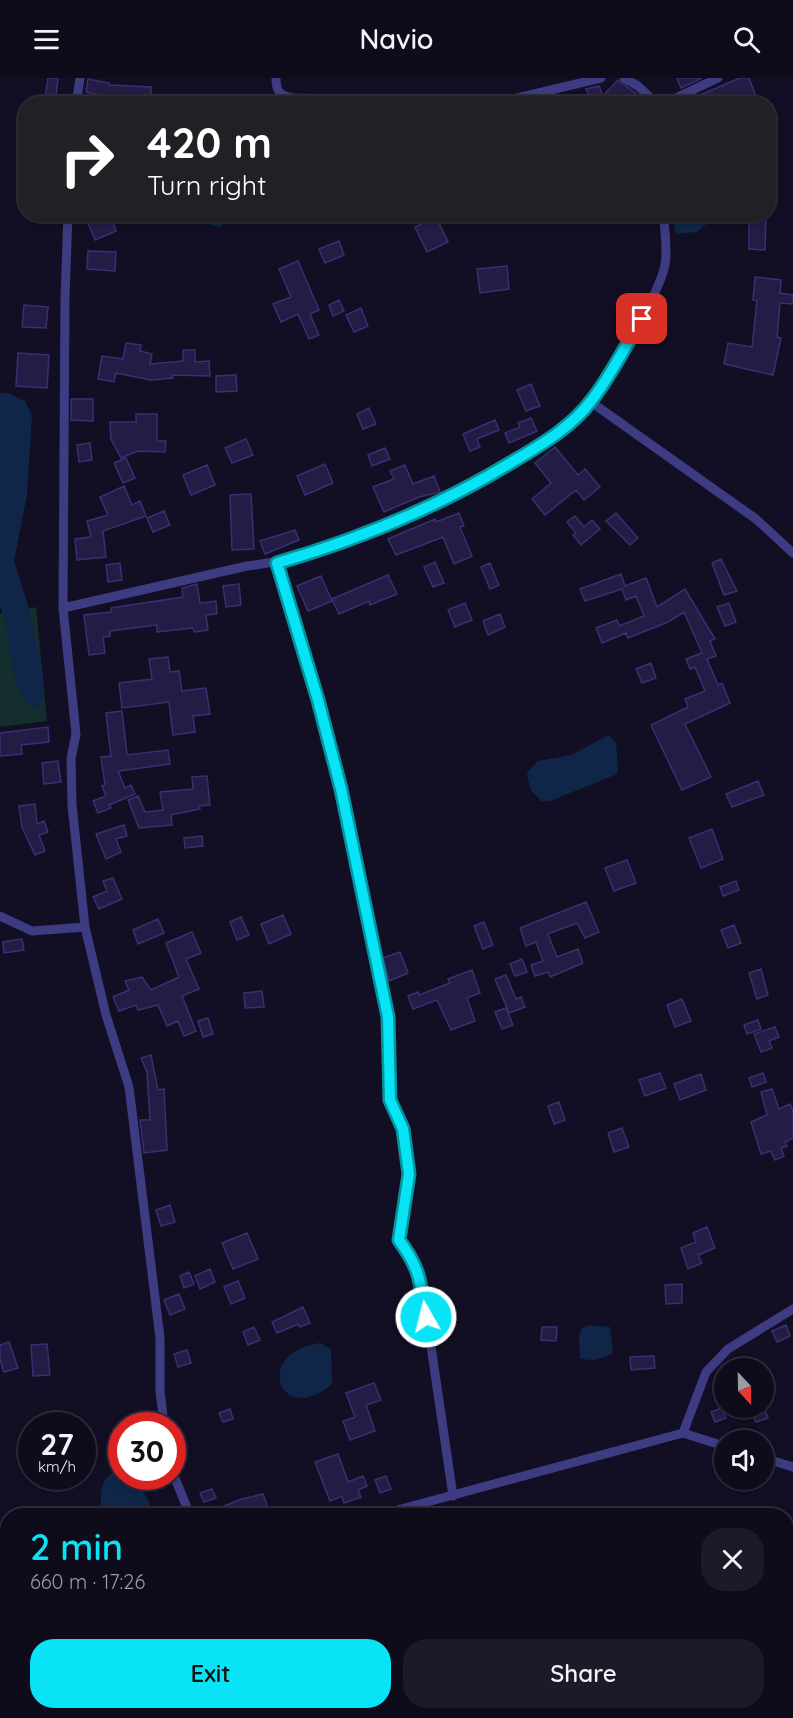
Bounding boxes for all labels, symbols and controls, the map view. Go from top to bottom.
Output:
text: Navio [360,22,433,56]
icon: menu [30,23,63,56]
icon: search [730,23,763,56]
text: 420 m [147,116,272,169]
icon: right [48,120,126,198]
text: Turn right [147,168,266,202]
pin [616,293,667,344]
icon: arrive [625,302,658,335]
position arrow [394,1285,458,1349]
north arrow [714,1358,774,1418]
map controls [714,1358,774,1490]
speed limit sign: 30 [108,1412,186,1490]
text: 27 [40,1425,74,1463]
button: sound [714,1430,774,1490]
text: km/h [38,1457,76,1476]
text: 2 min [30,1524,123,1569]
button: close [701,1528,764,1591]
text: 660 m · 17:26 [30,1569,145,1594]
button: Exit [30,1639,391,1708]
button: Share [403,1639,764,1708]

